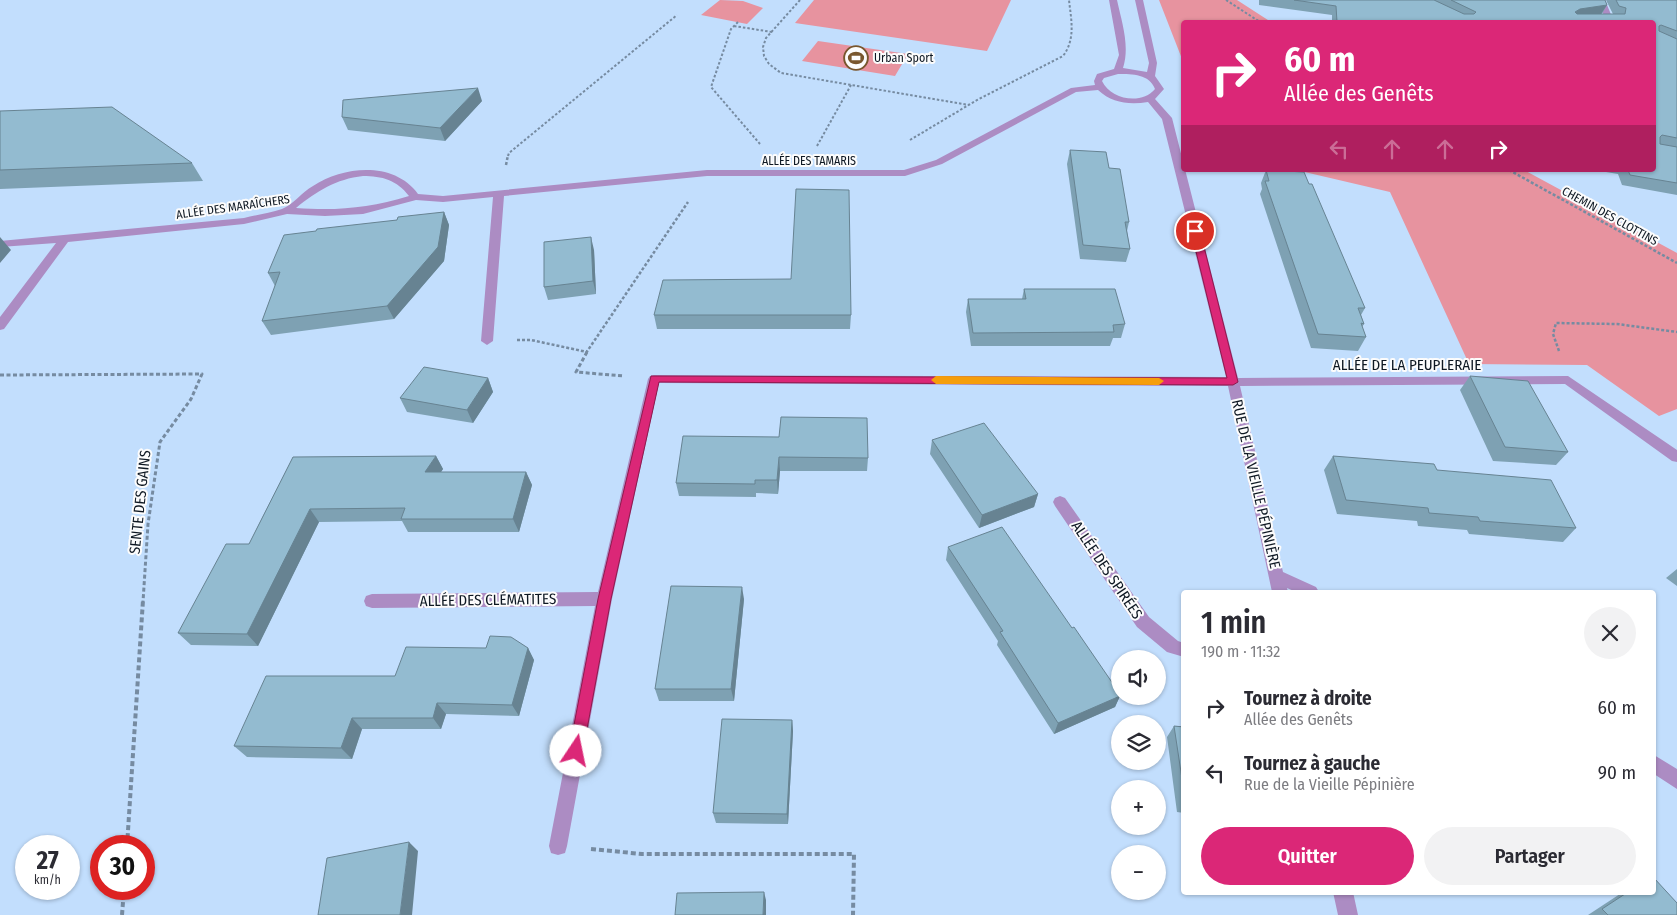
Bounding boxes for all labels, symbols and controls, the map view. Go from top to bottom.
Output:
text: 60 m [1284,38,1355,80]
icon: right [1201,40,1266,105]
sports icon: Urban Sport [843,45,869,71]
place label: Urban Sport [874,51,933,65]
text: Allée des Genêts [1284,80,1434,107]
icon: left [1325,135,1353,163]
icon: ahead [1378,135,1406,163]
icon: ahead [1431,135,1459,163]
icon: right [1484,135,1512,163]
street label: ALLÉE DES TAMARIS [762,153,856,168]
street label: CHEMIN DES CLOTTINS [1560,184,1660,248]
street label: ALLÉE DES MARAÎCHERS [175,191,291,222]
pin [1174,210,1216,252]
icon: arrive [1181,217,1209,245]
street label: ALLÉE DE LA PEUPLERAIE [1333,356,1481,374]
street label: RUE DE LA VIEILLE PÉPINIÈRE [1228,398,1284,570]
street label: SENTE DES GAINS [126,449,154,555]
street label: ALLÉE DES SPIRÉES [1068,518,1146,622]
street label: ALLÉE DES CLÉMATITES [420,590,556,610]
text: 1 min [1201,605,1266,641]
button: close [1584,607,1636,659]
text: 190 m · 11:32 [1201,642,1280,661]
map controls [1111,650,1166,900]
button: sound [1111,650,1166,705]
text: Tournez à droite [1244,687,1372,710]
icon: right [1201,694,1229,722]
text: 60 m [1598,696,1636,719]
text: Allée des Genêts [1244,710,1353,729]
button: layers [1111,715,1166,770]
position arrow [549,724,601,776]
text: Tournez à gauche [1244,752,1380,775]
icon: left [1201,759,1229,787]
text: 90 m [1598,761,1636,784]
text: Rue de la Vieille Pépinière [1244,775,1415,794]
button: + [1111,780,1166,835]
button: Quitter [1201,827,1414,885]
button: Partager [1424,827,1636,885]
speed limit sign: 30 [90,835,155,900]
button: − [1111,845,1166,900]
text: 27 [36,846,59,876]
text: km/h [34,873,61,887]

